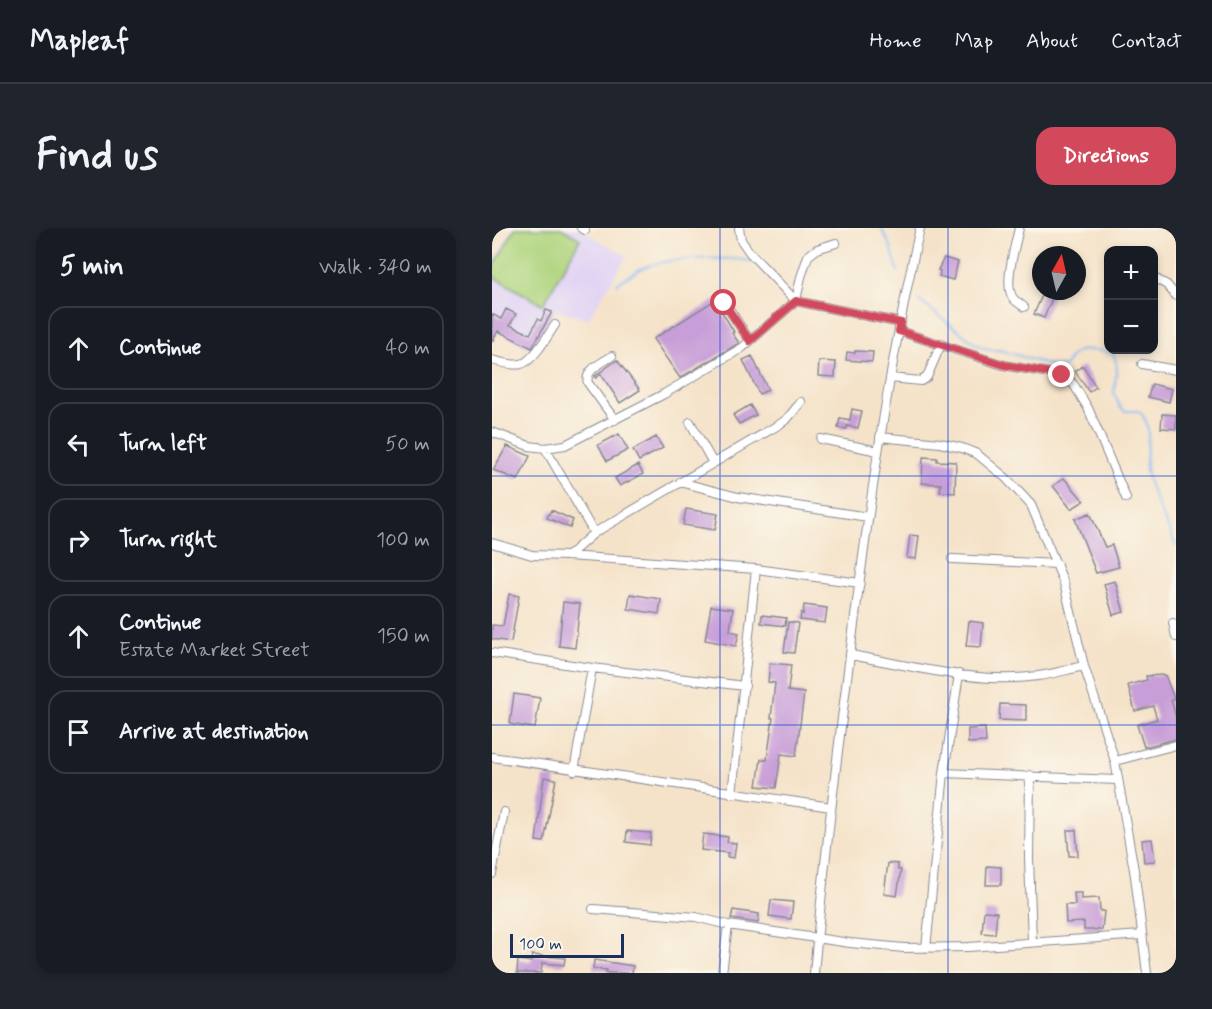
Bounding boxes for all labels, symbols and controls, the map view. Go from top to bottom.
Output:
text: Mapleaf [30,23,129,60]
text: Home [870,27,922,55]
text: Map [955,27,993,55]
text: About [1026,27,1078,55]
text: Contact [1111,27,1182,55]
button: Directions [1036,127,1176,185]
text: Find us [36,129,158,184]
north arrow [1032,246,1086,300]
map controls [1104,246,1158,354]
button: + [1104,246,1158,300]
text: 5 min [60,250,124,284]
text: Walk · 340 m [319,254,432,281]
route start [710,289,736,315]
button: − [1104,300,1158,354]
icon: ahead [62,332,95,365]
text: Continue [119,334,201,362]
text: 40 m [386,335,430,362]
route end [1048,361,1074,387]
icon: left [62,428,95,461]
text: Turn left [119,430,207,458]
text: 50 m [385,431,430,458]
icon: right [62,524,95,557]
text: Turn right [119,526,217,554]
text: 100 m [376,527,430,554]
text: Continue [119,609,201,637]
icon: ahead [62,620,95,653]
text: 150 m [377,623,430,650]
text: Estate Market Street [119,637,310,664]
icon: arrive [62,716,95,749]
text: Arrive at destination [119,718,309,746]
scale bar [510,931,624,958]
text: 100 m [519,934,562,955]

